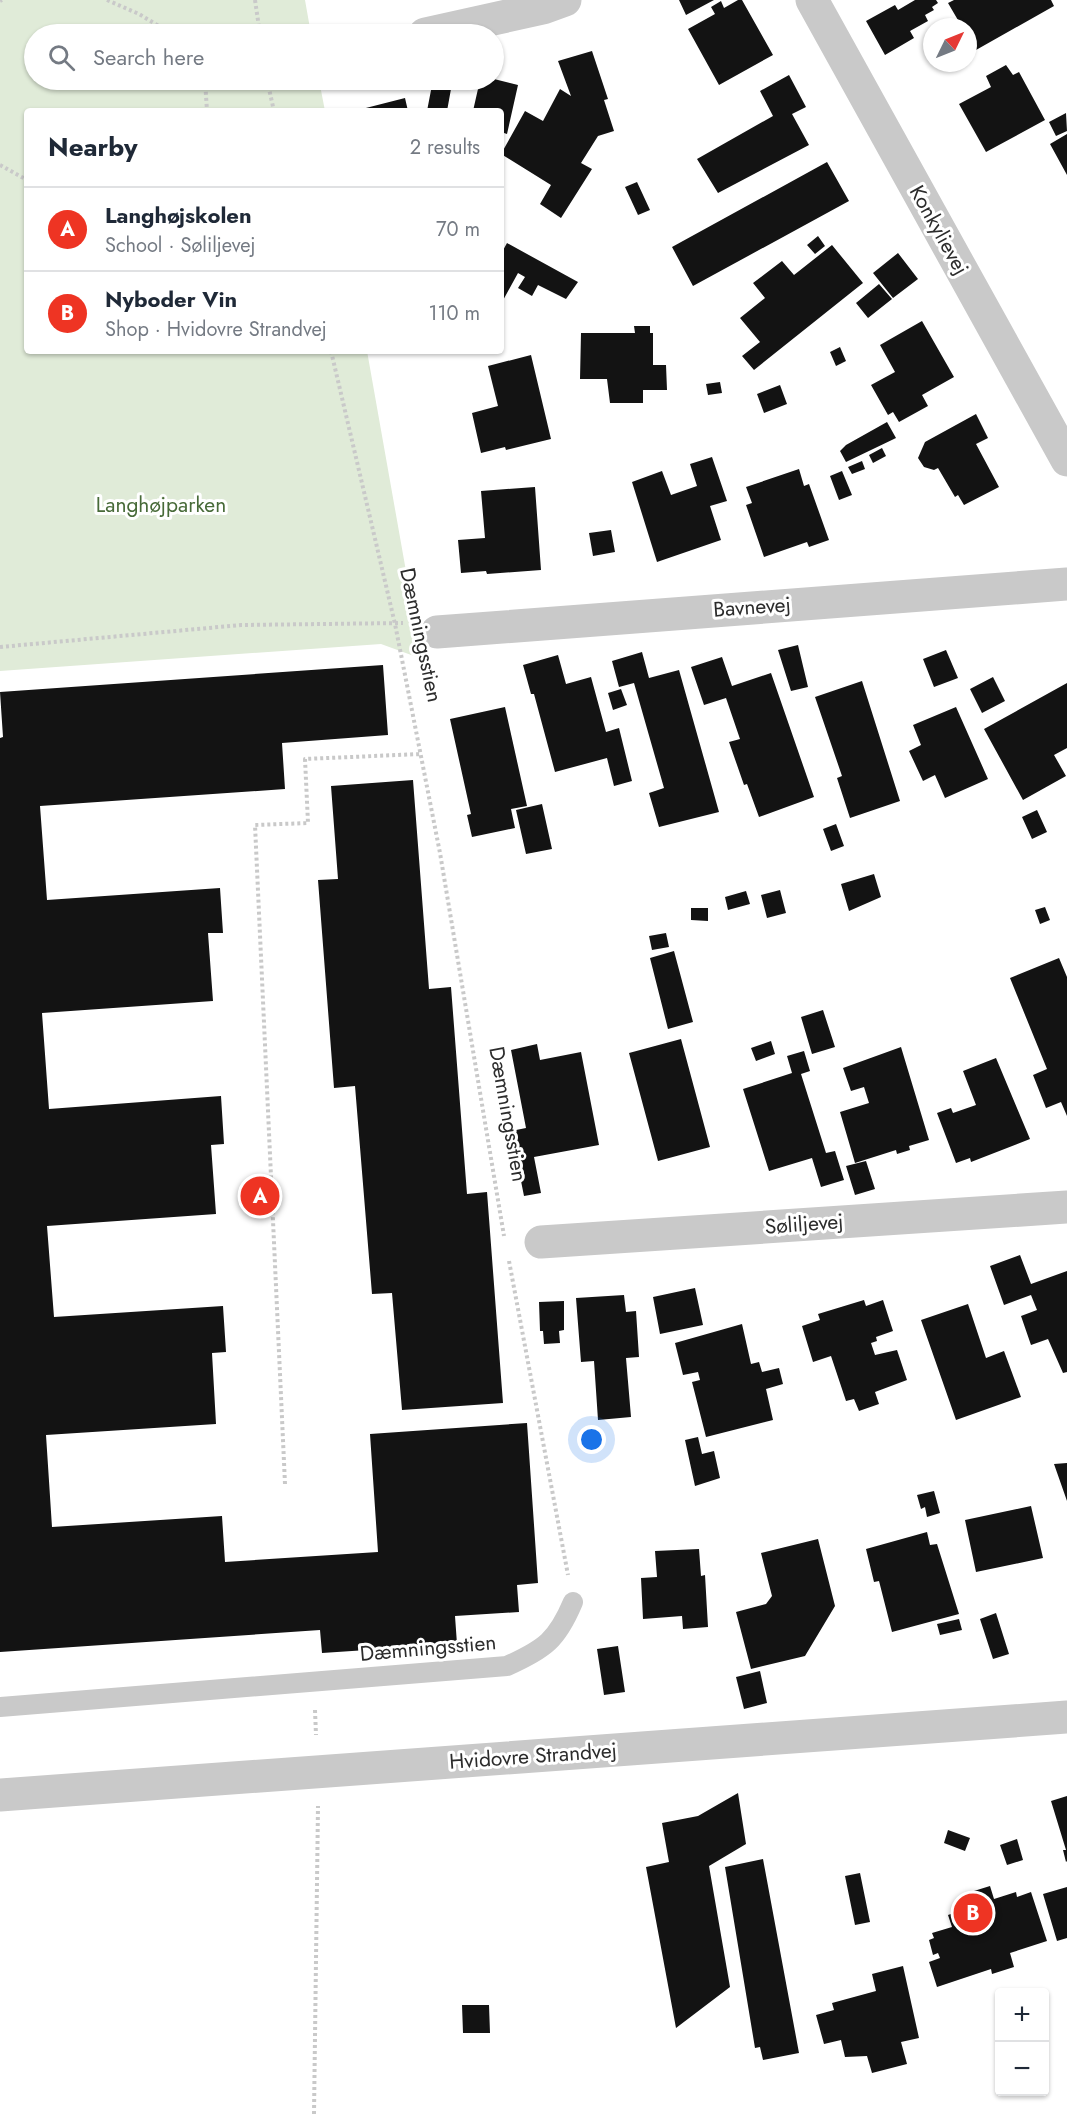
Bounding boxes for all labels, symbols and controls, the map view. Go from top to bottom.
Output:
north arrow [923,18,977,72]
search box [24,24,504,90]
icon: search [45,41,78,74]
text: Search here [93,41,204,73]
text: Nearby [48,128,137,166]
text: 2 results [410,133,480,162]
street label: Konkylievej [902,180,976,280]
text: Langhøjskolen [105,199,252,231]
text: A [60,215,75,244]
text: 70 m [436,215,480,244]
text: School · Søliljevej [105,231,256,260]
text: Nyboder Vin [105,283,237,315]
text: B [61,299,74,328]
text: 110 m [428,299,480,328]
text: Shop · Hvidovre Strandvej [105,315,327,344]
park label: Langhøjparken [96,490,226,520]
street label: Dæmningsstien [392,565,450,705]
street label: Bavnevej [712,589,792,625]
street label: Dæmningsstien [481,1044,535,1184]
pin: A [240,1174,280,1218]
street label: Søliljevej [764,1206,844,1242]
your location [577,1425,606,1454]
street label: Dæmningsstien [359,1627,497,1669]
street label: Hvidovre Strandvej [448,1735,618,1777]
pin: B [954,1890,992,1936]
map controls [995,1988,1049,2096]
button: + [995,1988,1049,2042]
button: − [995,2042,1049,2096]

